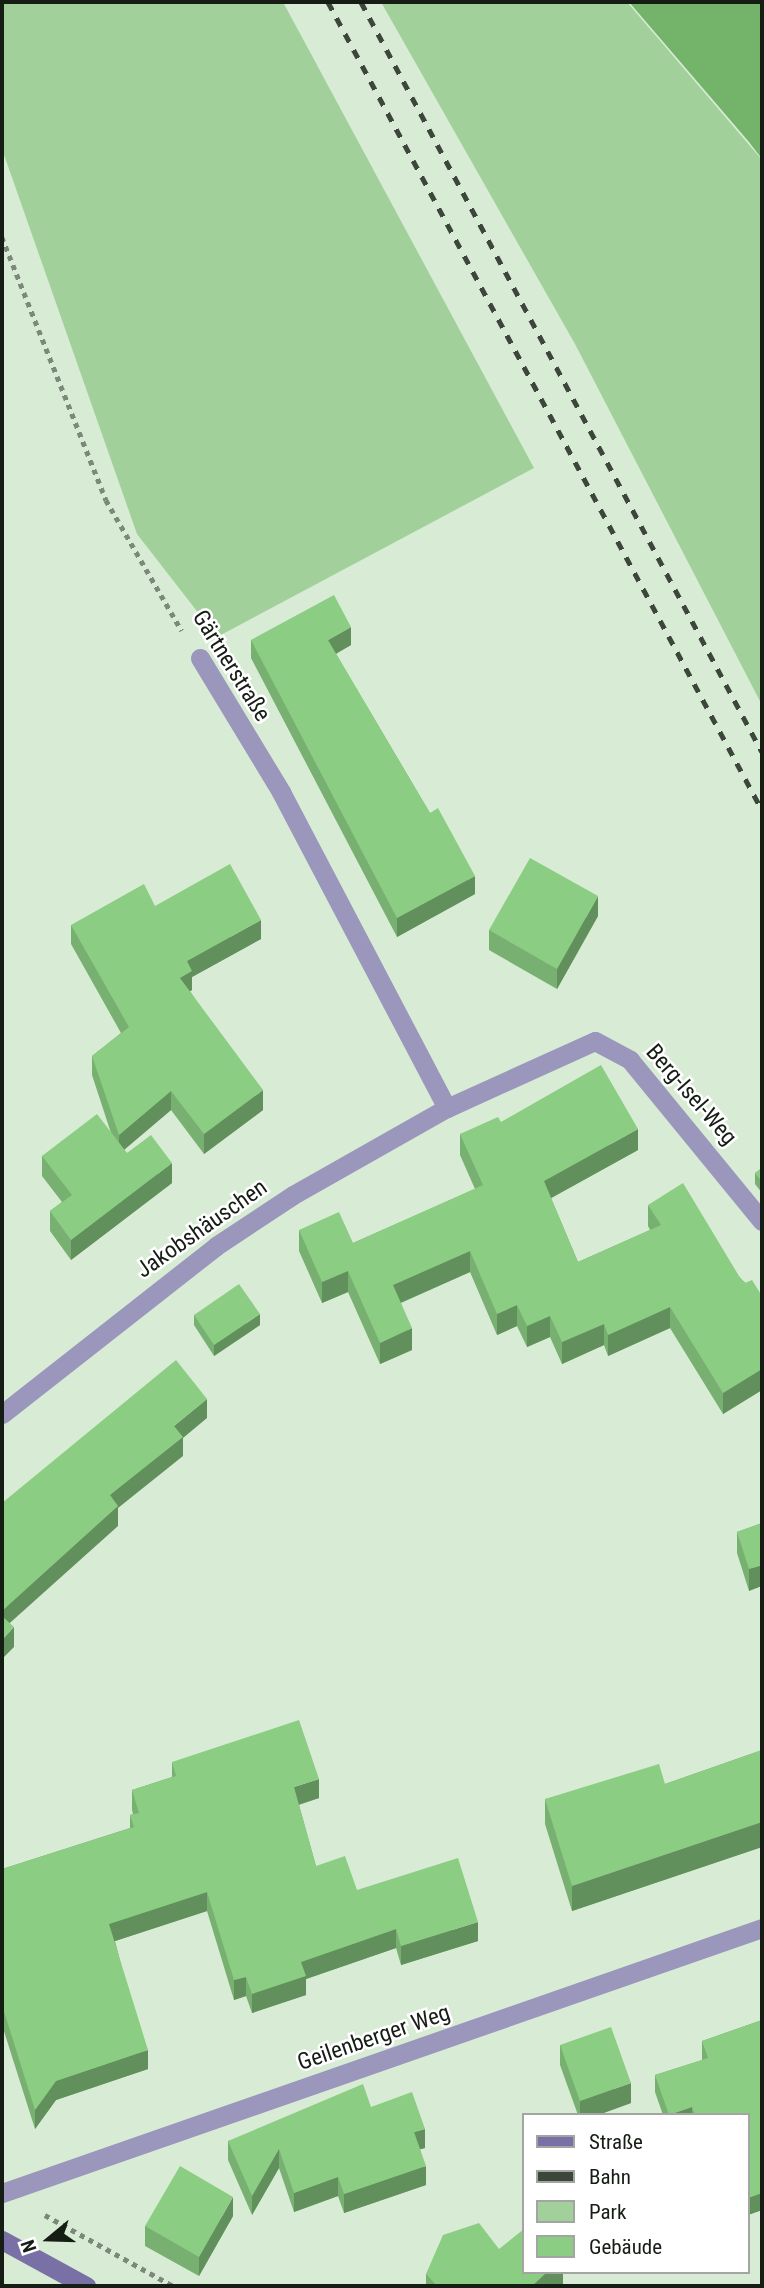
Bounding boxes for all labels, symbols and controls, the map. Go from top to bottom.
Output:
street label: Gärtnerstraße [186,605,276,727]
street label: Berg-Isel-Weg [640,1039,742,1151]
street label: Jakobshäuschen [131,1174,273,1284]
street label: Geilenberger Weg [294,1999,454,2077]
legend [522,2113,750,2274]
text: Straße [589,2130,643,2154]
text: Bahn [589,2165,631,2189]
text: Park [589,2200,626,2224]
north arrow [14,2204,84,2274]
text: Gebäude [589,2235,662,2259]
text: N [16,2237,41,2255]

